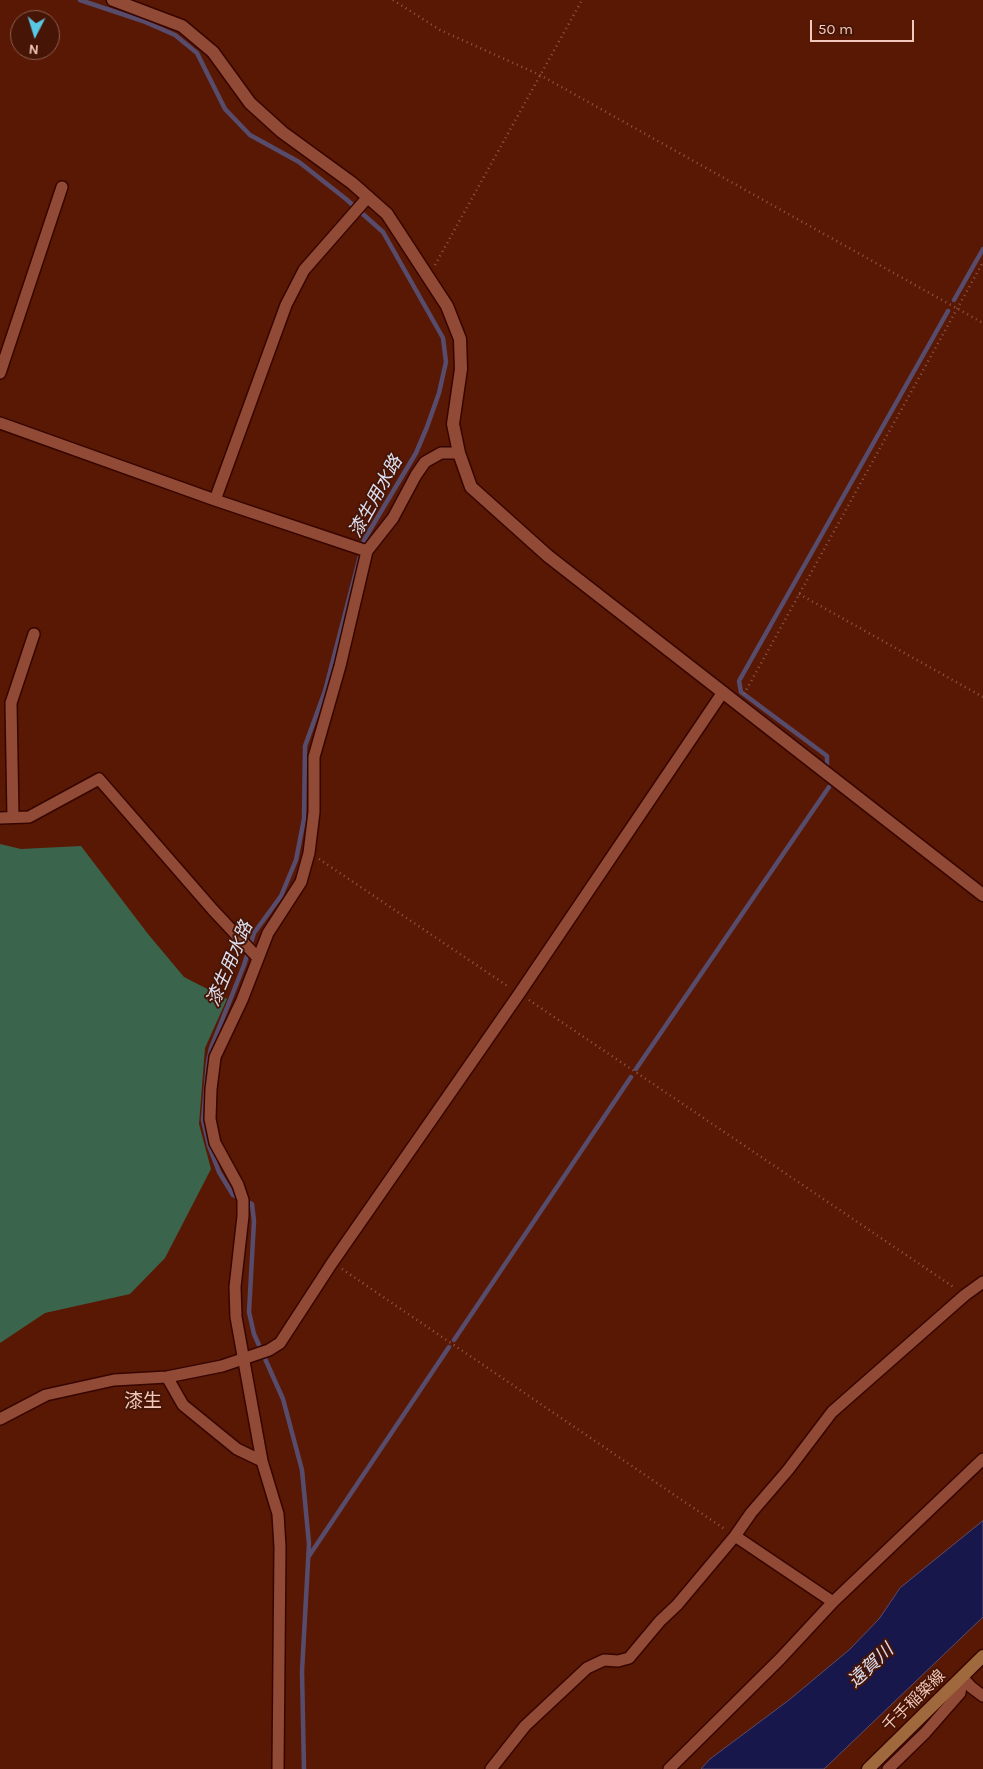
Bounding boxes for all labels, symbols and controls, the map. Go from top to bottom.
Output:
north arrow [10,10,60,60]
scale bar [813,10,917,42]
text: 50 m [818,20,853,38]
text: N [28,41,39,58]
water label: 漆生用水路 [345,452,407,542]
water label: 漆生用水路 [202,918,258,1010]
district label: 漆生 [124,1391,162,1413]
water label: 遠賀川 [844,1640,898,1692]
street label: 千手稲築線 [879,1666,949,1736]

